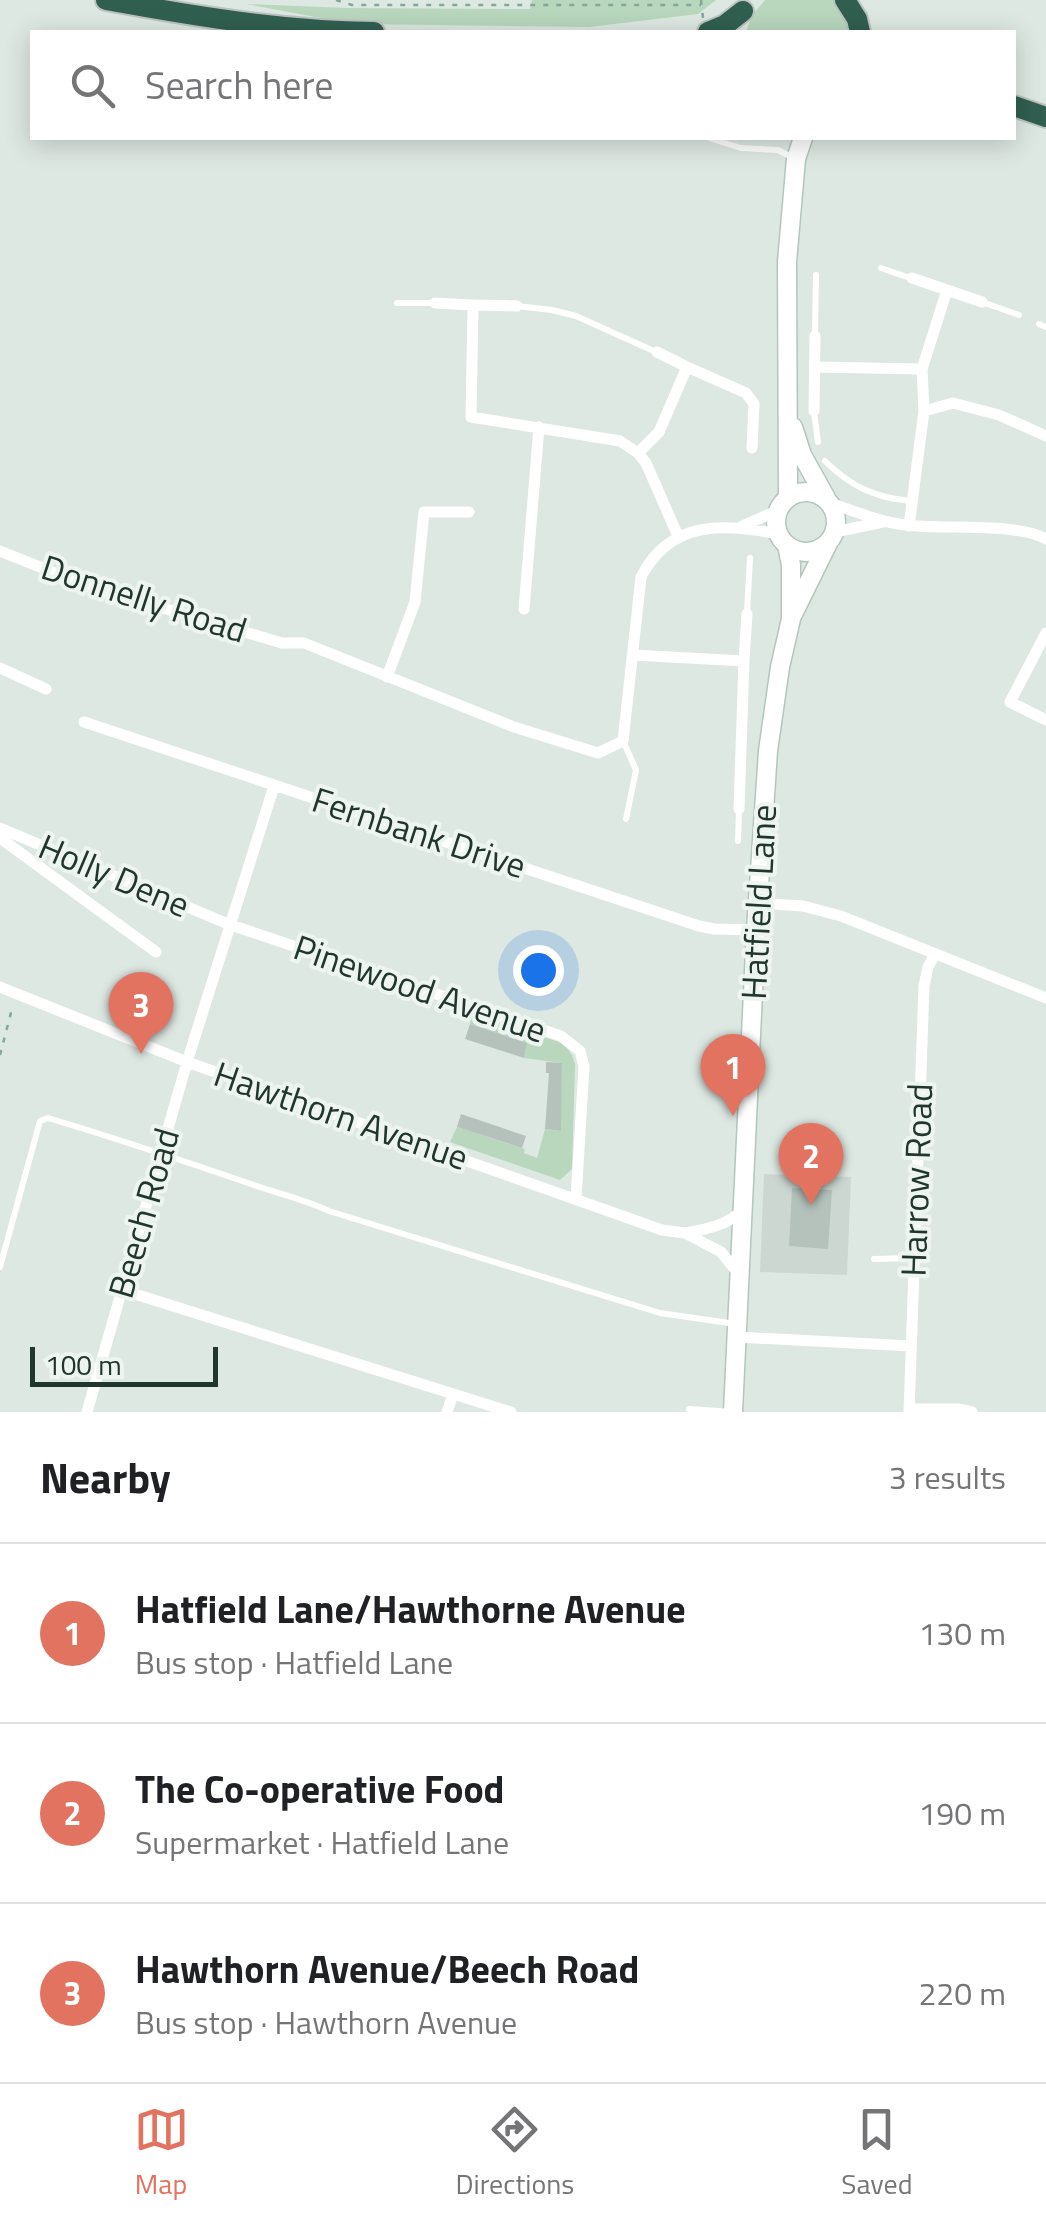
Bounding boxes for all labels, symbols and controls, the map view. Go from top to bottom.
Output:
search box [30,30,1016,140]
text: Search here [145,56,333,114]
icon: search [65,58,120,113]
street label: Donnelly Road [35,539,254,657]
street label: Fernbank Drive [305,772,533,892]
street label: Hatfield Lane [726,803,790,1001]
street label: Holly Dene [30,819,198,931]
street label: Pinewood Avenue [287,920,554,1057]
your location [513,945,564,996]
pin: 3 [108,972,174,1054]
pin: 1 [700,1034,766,1116]
street label: Hawthorn Avenue [207,1046,476,1184]
street label: Harrow Road [886,1082,946,1278]
street label: Beech Road [93,1121,193,1304]
pin: 2 [778,1122,844,1205]
scale bar [30,1342,218,1386]
text: 100 m [45,1343,122,1386]
text: Nearby [40,1445,171,1509]
text: 3 results [889,1453,1006,1501]
text: Hatfield Lane/Hawthorne Avenue [135,1580,686,1638]
text: 1 [64,1609,81,1657]
text: 130 m [918,1609,1006,1657]
text: Bus stop · Hatfield Lane [135,1638,453,1686]
text: The Co-operative Food [135,1760,504,1818]
text: 2 [64,1789,81,1837]
text: 190 m [918,1789,1006,1837]
text: Supermarket · Hatfield Lane [135,1818,509,1866]
text: Hawthorn Avenue/Beech Road [135,1940,639,1998]
text: 3 [64,1969,81,2017]
text: 220 m [918,1969,1006,2017]
text: Bus stop · Hawthorn Avenue [135,1998,517,2046]
tab: Map [134,2102,189,2205]
tab: Directions [456,2102,574,2205]
tab: Saved [841,2102,912,2205]

